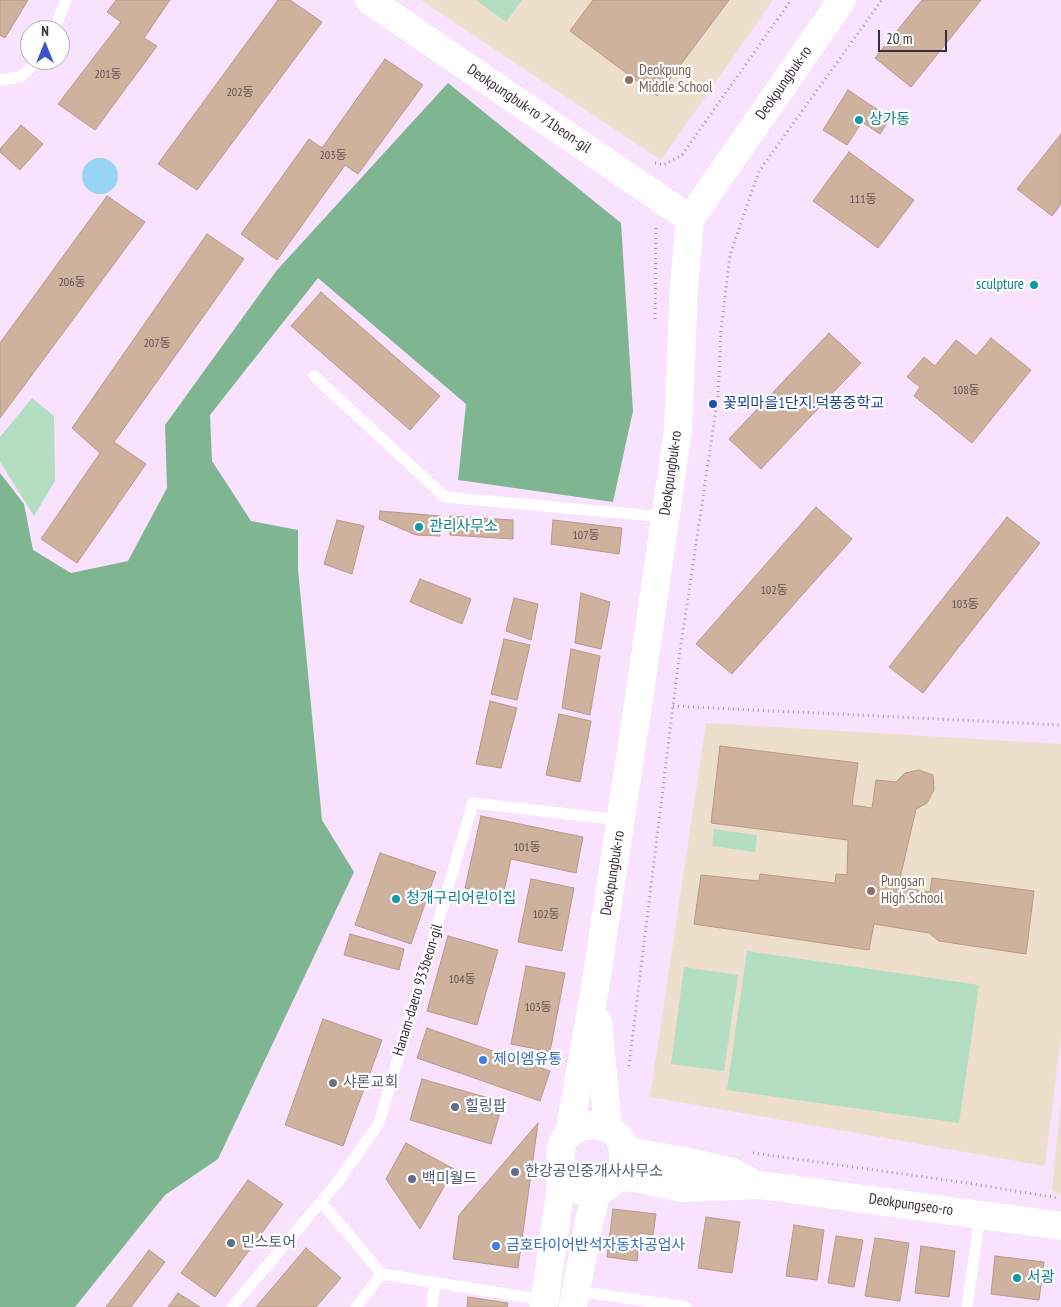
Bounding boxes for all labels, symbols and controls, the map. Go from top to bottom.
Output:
north arrow [20,20,70,70]
scale bar [881,20,950,52]
text: N [41,22,49,40]
text: 20 m [886,29,912,48]
street label: Deokpungbuk-ro [752,43,816,123]
street label: Deokpungbuk-ro 71beon-gil [464,61,594,157]
place label: Deokpung Middle School [639,62,712,97]
house number: 201동 [94,68,122,82]
marker: Deokpung Middle School [623,74,635,86]
house number: 202동 [226,86,254,100]
place label: 상가동 [869,111,910,129]
marker: 상가동 [853,114,865,126]
house number: 203동 [319,149,347,163]
house number: 111동 [849,193,877,207]
house number: 206동 [58,276,86,290]
place label: sculpture [976,276,1024,294]
marker: sculpture [1028,279,1040,291]
house number: 207동 [143,337,171,351]
house number: 108동 [952,384,980,398]
place label: 꽃뫼마을1단지.덕풍중학교 [723,395,884,413]
marker: 꽃뫼마을1단지.덕풍중학교 [707,398,719,410]
street label: Deokpungbuk-ro [656,429,686,517]
place label: 관리사무소 [429,518,498,536]
marker: 관리사무소 [413,521,425,533]
house number: 107동 [572,529,600,543]
house number: 102동 [760,584,788,598]
house number: 103동 [951,598,979,612]
street label: Deokpungbuk-ro [597,829,629,917]
house number: 101동 [513,841,541,855]
place label: Pungsan High School [881,873,943,908]
marker: Pungsan High School [865,885,877,897]
place label: 청개구리어린이집 [406,890,516,908]
marker: 청개구리어린이집 [390,893,402,905]
house number: 102동 [532,908,560,922]
street label: Hanam-daero 933beon-gil [389,922,447,1058]
house number: 104동 [448,973,476,987]
house number: 103동 [524,1001,552,1015]
place label: 제이엠유통 [493,1051,562,1069]
marker: 제이엠유통 [477,1054,489,1066]
place label: 샤론교회 [343,1074,398,1092]
marker: 샤론교회 [327,1077,339,1089]
place label: 힐링팝 [465,1098,506,1116]
marker: 힐링팝 [449,1101,461,1113]
place label: 한강공인중개사사무소 [525,1163,663,1181]
marker: 한강공인중개사사무소 [509,1166,521,1178]
place label: 백미월드 [422,1170,477,1188]
marker: 백미월드 [406,1173,418,1185]
street label: Deokpungseo-ro [868,1190,954,1220]
place label: 민스토어 [241,1234,296,1252]
marker: 민스토어 [225,1237,237,1249]
place label: 금호타이어반석자동차공업사 [506,1237,685,1255]
marker: 금호타이어반석자동차공업사 [490,1240,502,1252]
place label: 서광 [1027,1269,1055,1287]
marker: 서광 [1011,1272,1023,1284]

